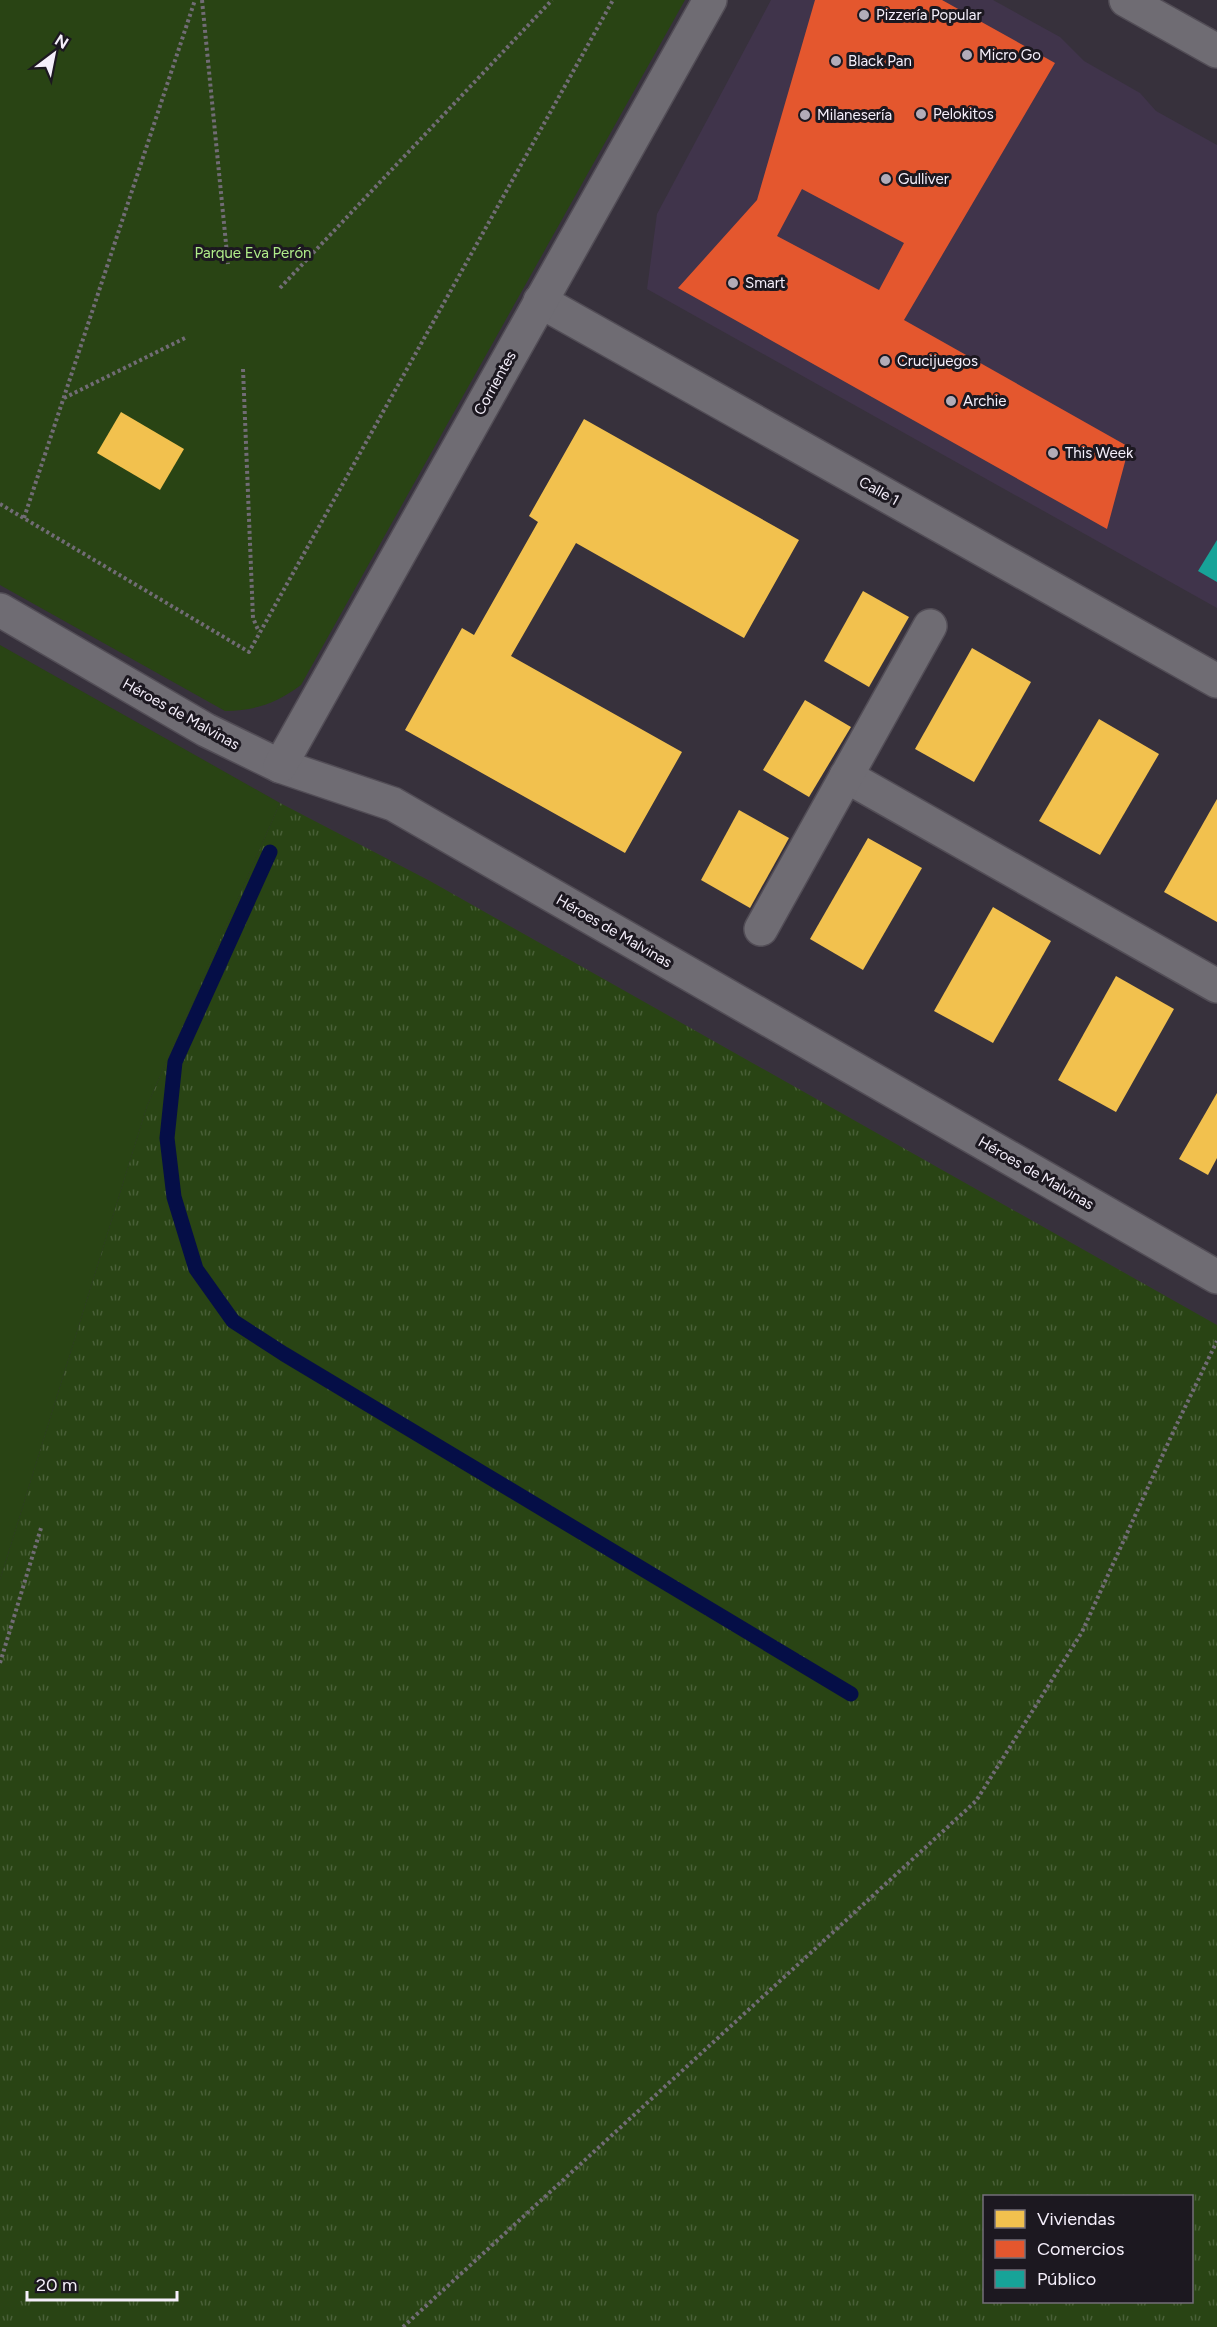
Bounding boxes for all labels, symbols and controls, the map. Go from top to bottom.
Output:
place label: Pizzería Popular [876,6,981,24]
marker: Pizzería Popular [857,8,871,22]
north arrow [24,24,84,84]
text: N [51,30,72,53]
place label: Micro Go [979,46,1041,64]
marker: Micro Go [960,48,974,62]
place label: Black Pan [848,52,912,70]
marker: Black Pan [829,54,843,68]
place label: Pelokitos [933,105,994,123]
place label: Milanesería [817,106,892,124]
marker: Pelokitos [914,107,928,121]
marker: Milanesería [798,108,812,122]
place label: Gulliver [898,170,949,188]
marker: Gulliver [879,172,893,186]
park label: Parque Eva Perón [195,244,311,262]
place label: Smart [745,274,786,292]
marker: Smart [726,276,740,290]
street label: Corrientes [470,348,520,418]
place label: Crucijuegos [897,352,978,370]
marker: Crucijuegos [878,354,892,368]
place label: Archie [963,392,1006,410]
marker: Archie [944,394,958,408]
place label: This Week [1065,444,1134,462]
marker: This Week [1046,446,1060,460]
street label: Calle 1 [856,473,902,509]
street label: Héroes de Malvinas [119,674,243,754]
street label: Héroes de Malvinas [553,891,675,971]
street label: Héroes de Malvinas [975,1133,1097,1213]
legend [983,2195,1193,2303]
text: Viviendas [1037,2208,1115,2230]
text: Comercios [1037,2238,1124,2260]
scale bar [27,2264,177,2302]
text: Público [1037,2268,1096,2290]
text: 20 m [36,2274,77,2296]

